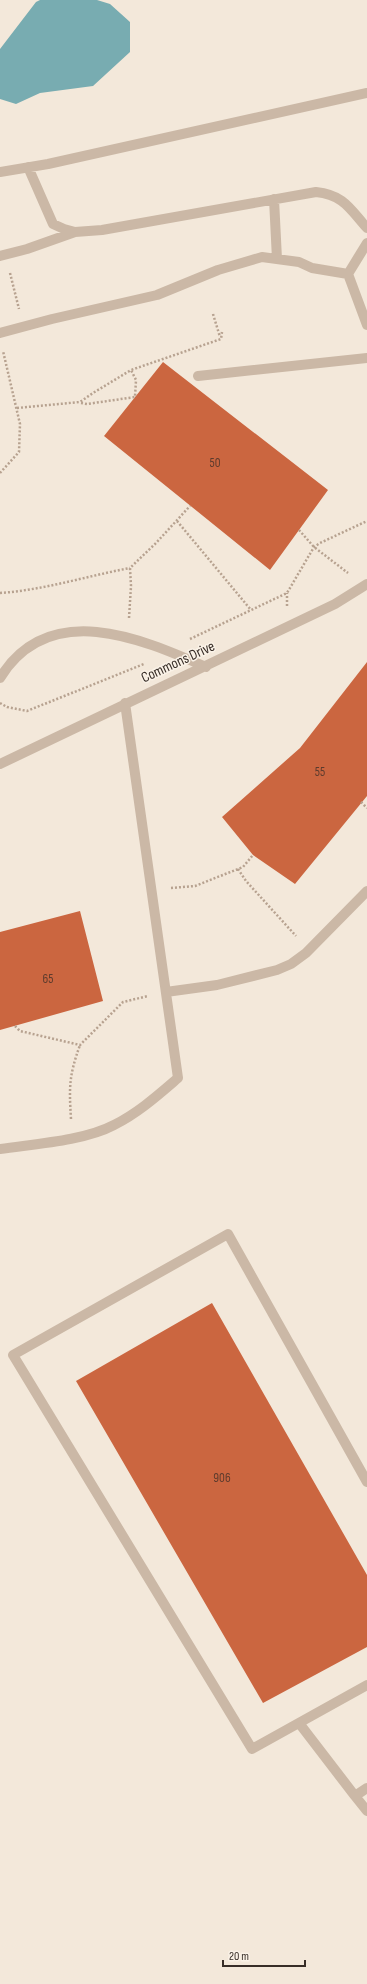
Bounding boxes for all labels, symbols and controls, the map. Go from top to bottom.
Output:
house number: 50 [209,455,221,471]
street label: Commons Drive [138,637,218,687]
house number: 55 [315,764,325,780]
house number: 65 [43,971,53,987]
house number: 906 [213,1470,231,1486]
scale bar [223,1942,305,1968]
text: 20 m [229,1949,249,1964]

